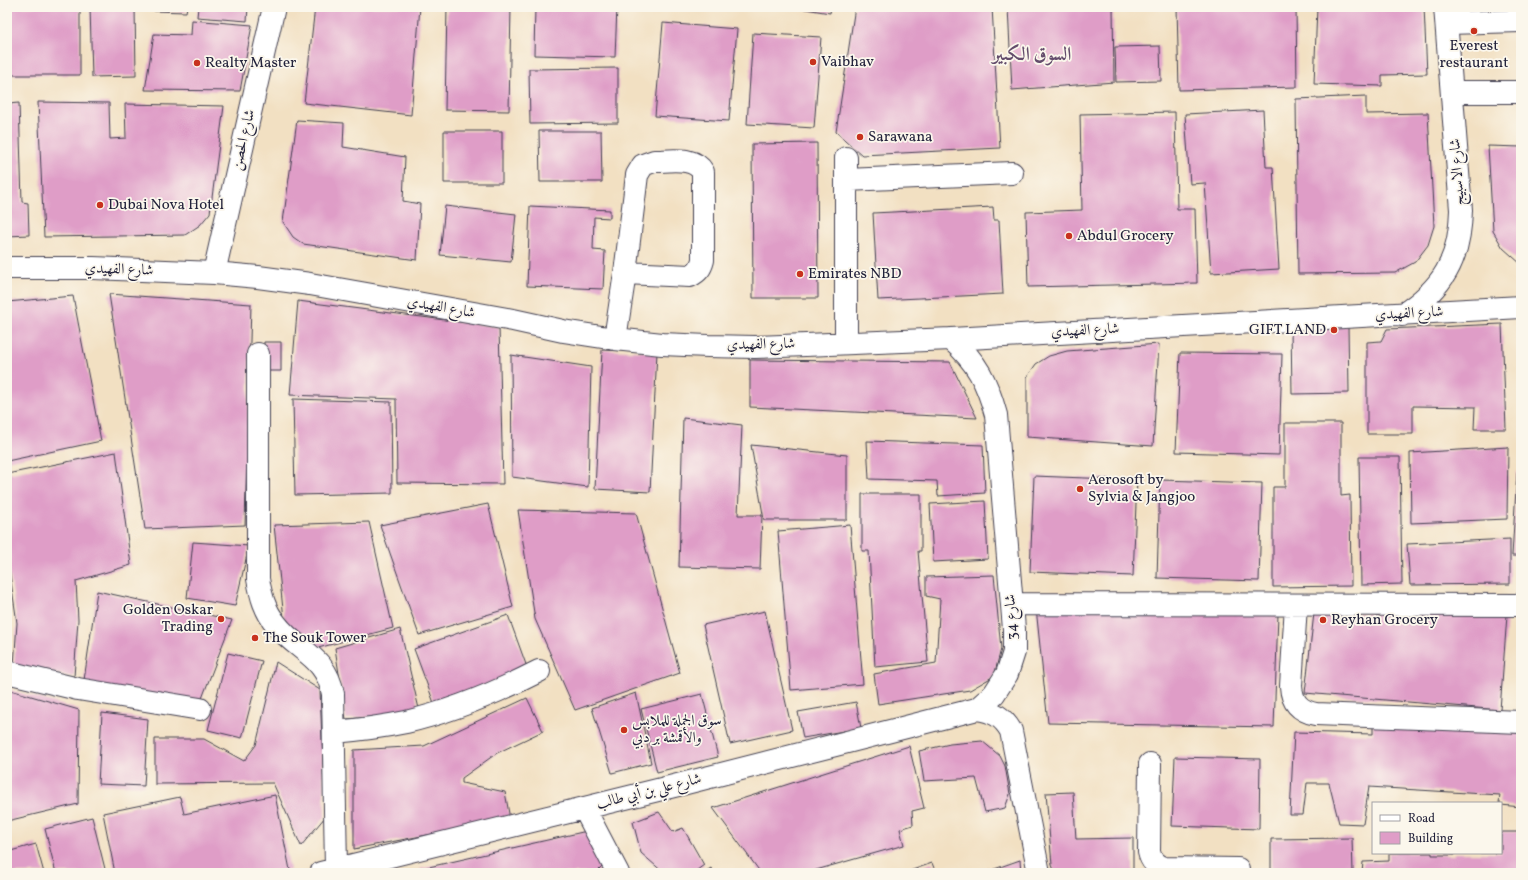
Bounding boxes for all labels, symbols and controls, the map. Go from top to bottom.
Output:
marker: Everest restaurant [1469,26,1479,36]
place label: Everest restaurant [1440,36,1509,74]
district label: السوق الكبير [991,42,1071,68]
place label: Vaibhav [821,52,874,73]
place label: Realty Master [205,53,296,74]
marker: Vaibhav [808,57,818,67]
marker: Realty Master [192,58,202,68]
street label: شارع الحصن [227,108,262,173]
place label: Sarawana [868,127,933,148]
marker: Sarawana [855,132,865,142]
street label: شارع الاسبيج [1445,138,1473,206]
place label: Dubai Nova Hotel [108,195,224,216]
marker: Dubai Nova Hotel [95,200,105,210]
place label: Abdul Grocery [1077,226,1174,247]
marker: Abdul Grocery [1064,231,1074,241]
street label: شارع الفهيدي [84,258,154,283]
place label: Emirates NBD [808,264,901,285]
marker: Emirates NBD [795,269,805,279]
street label: شارع الفهيدي [405,292,477,325]
street label: شارع الفهيدي [1374,302,1444,327]
street label: شارع الفهيدي [1050,319,1120,344]
place label: GIFT LAND [1249,320,1326,341]
marker: GIFT LAND [1329,325,1339,335]
street label: شارع الفهيدي [727,334,796,357]
place label: Aerosoft by Sylvia & Jangjoo [1088,470,1195,508]
marker: Aerosoft by Sylvia & Jangjoo [1075,484,1085,494]
street label: شارع 34 [1000,594,1025,640]
place label: Golden Oskar Trading [123,600,213,638]
place label: Reyhan Grocery [1331,610,1438,631]
marker: Golden Oskar Trading [216,614,226,624]
marker: Reyhan Grocery [1318,615,1328,625]
place label: The Souk Tower [263,628,366,649]
marker: The Souk Tower [250,633,260,643]
place label: سوق الجملة للملابس والأقمشة بر دبي [632,711,721,749]
marker: سوق الجملة للملابس والأقمشة بر دبي [619,725,629,735]
street label: شارع علي بن أبي طالب [594,767,704,817]
legend [1372,802,1502,854]
text: Road [1408,811,1435,827]
text: Building [1408,831,1453,847]

